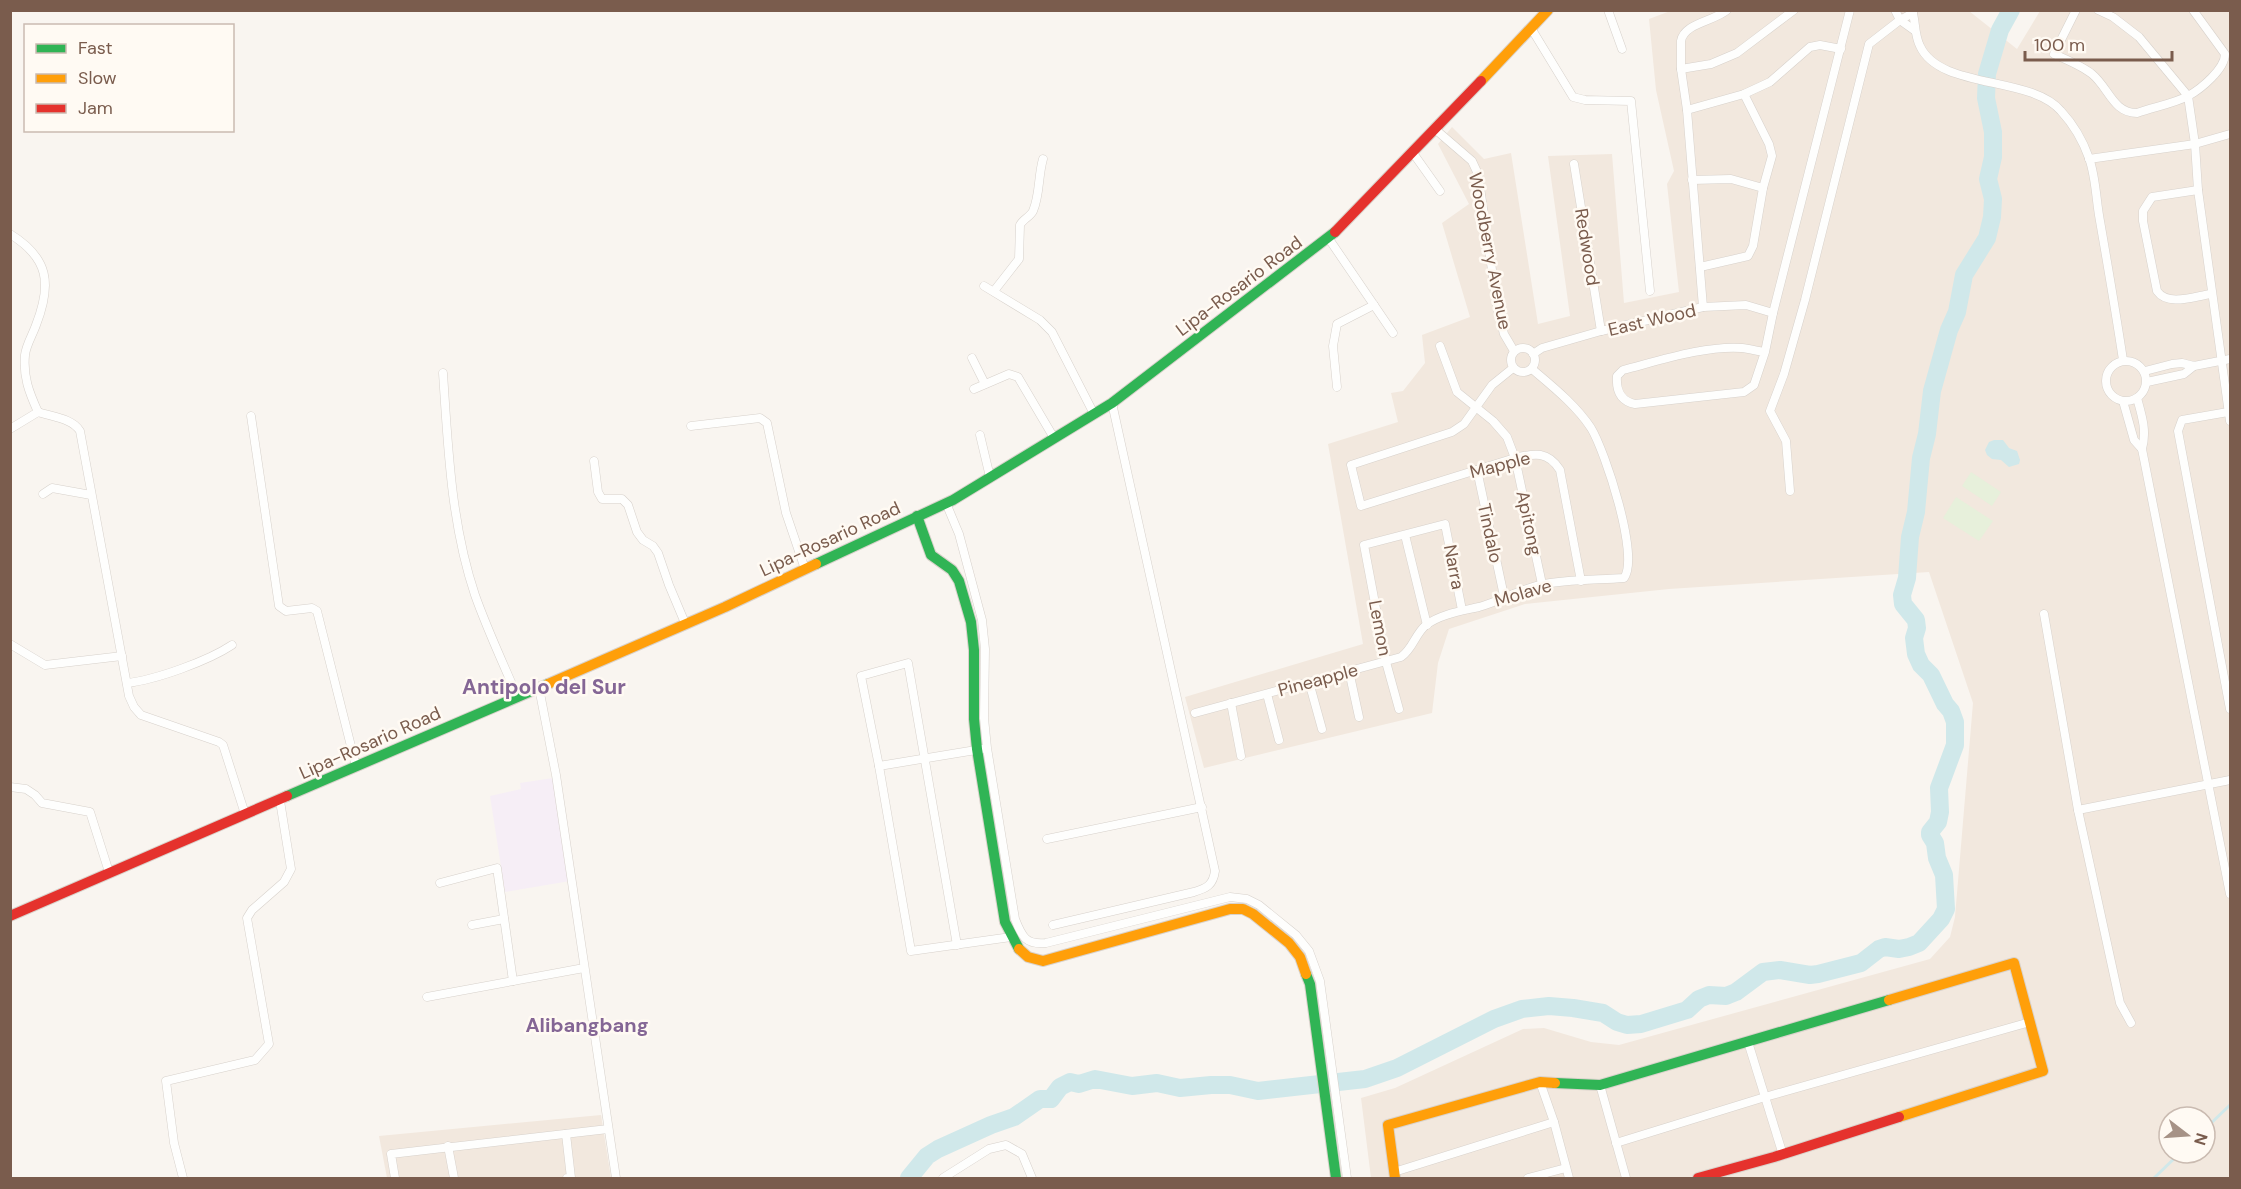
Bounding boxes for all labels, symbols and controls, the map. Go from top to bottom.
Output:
legend [24,24,234,132]
scale bar [2025,24,2172,62]
text: 100 m [2034,33,2085,57]
text: Fast [78,36,113,60]
text: Slow [78,66,117,90]
text: Jam [78,96,113,120]
street label: Woodberry Avenue [1463,170,1517,332]
street label: Redwood [1569,207,1605,287]
street label: Lipa-Rosario Road [1171,230,1307,342]
street label: East Wood [1606,298,1698,342]
street label: Mapple [1467,446,1533,484]
street label: Apitong [1510,489,1548,557]
street label: Lipa-Rosario Road [756,496,904,582]
street label: Tindalo [1472,501,1508,565]
street label: Narra [1438,542,1470,592]
street label: Molave [1492,573,1554,613]
street label: Lemon [1363,598,1397,658]
street label: Pineapple [1275,658,1361,702]
district label: Antipolo del Sur [462,673,626,701]
street label: Lipa-Rosario Road [295,701,445,785]
district label: Alibangbang [525,1012,649,1038]
north arrow [2157,1105,2217,1165]
text: N [2189,1131,2213,1148]

